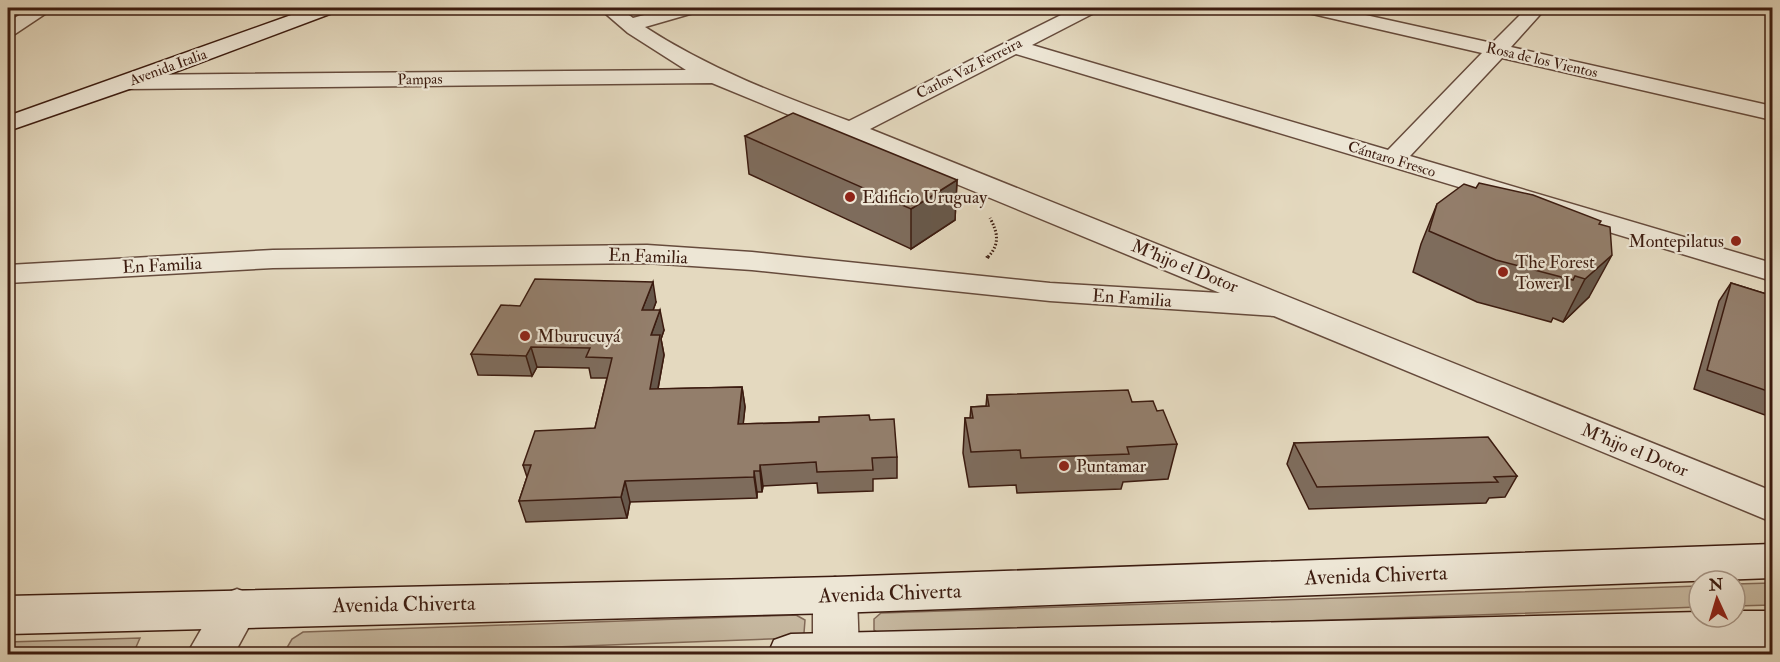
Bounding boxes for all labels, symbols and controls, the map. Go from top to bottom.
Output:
street label: Carlos Vaz Ferreira [913,33,1026,103]
street label: Rosa de los Vientos [1484,38,1600,83]
street label: Avenida Italia [126,44,210,91]
street label: Pampas [397,70,443,90]
street label: Cántaro Fresco [1346,137,1438,182]
place label: Edificio Uruguay [862,186,988,209]
marker: Edificio Uruguay [843,190,857,204]
place label: Montepilatus [1629,230,1724,253]
marker: Montepilatus [1729,234,1743,248]
street label: M'hijo el Dotor [1128,235,1242,298]
street label: En Familia [608,244,689,269]
place label: The Forest Tower I [1515,251,1595,295]
street label: En Familia [122,252,203,279]
marker: The Forest Tower I [1496,265,1510,279]
street label: En Familia [1091,284,1173,313]
place label: Mburucuyá [537,325,621,348]
marker: Mburucuyá [518,329,532,343]
street label: M'hijo el Dotor [1578,419,1692,482]
place label: Puntamar [1076,455,1147,478]
marker: Puntamar [1057,459,1071,473]
street label: Avenida Chiverta [1303,560,1448,592]
north arrow [1687,569,1747,629]
text: N [1707,575,1725,596]
street label: Avenida Chiverta [817,578,962,610]
street label: Avenida Chiverta [331,590,476,619]

